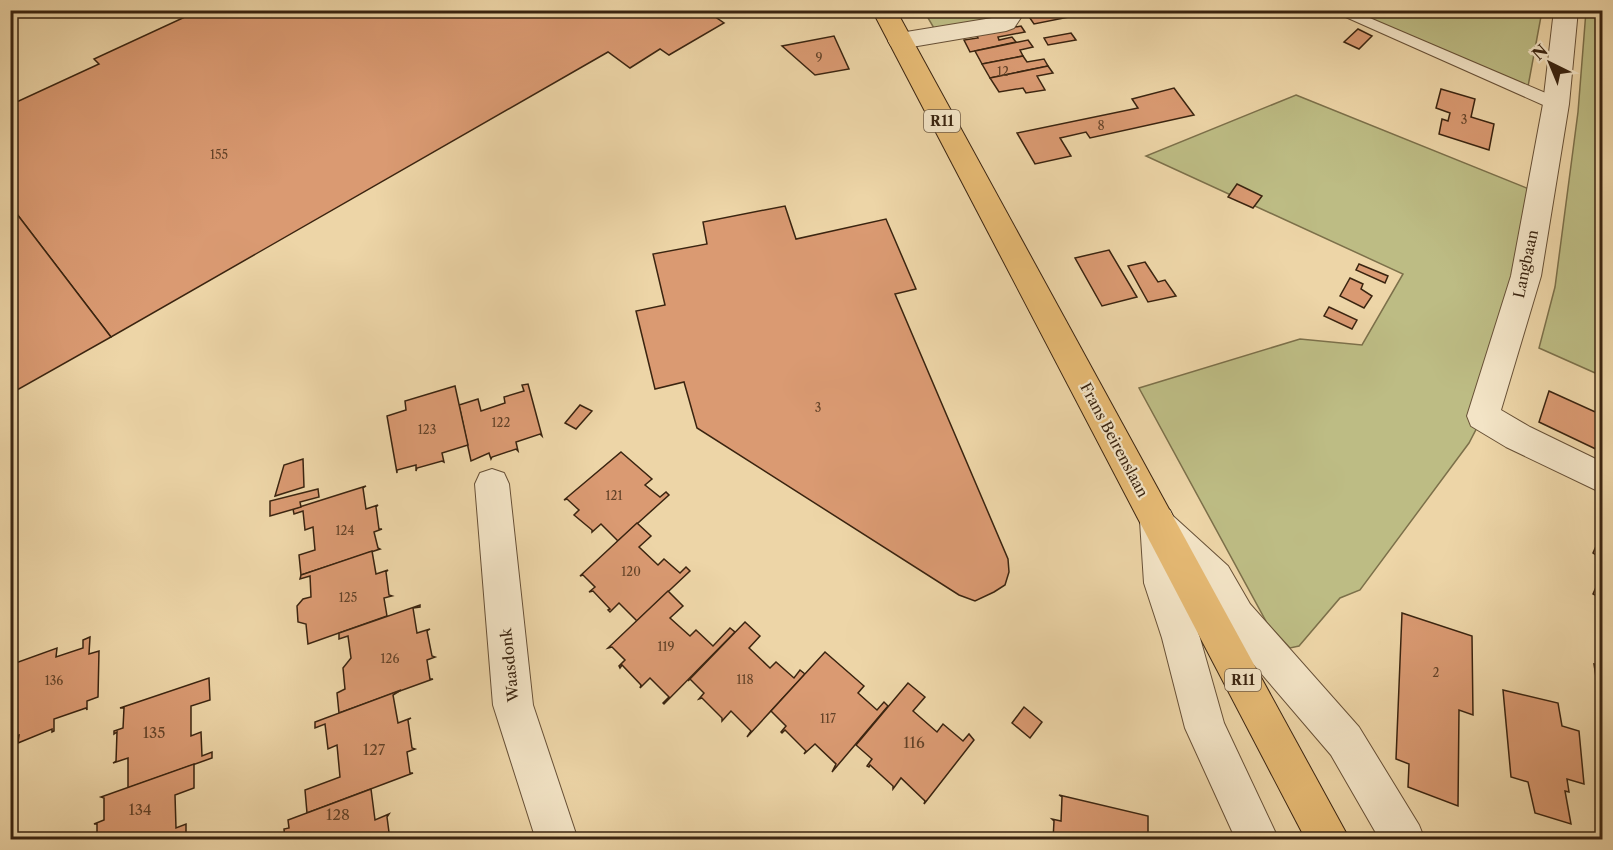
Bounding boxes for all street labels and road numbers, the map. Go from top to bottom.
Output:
road number: R11 [924,110,960,132]
street label: Langbaan [1509,227,1542,300]
street label: Frans Beirenslaan [1076,379,1153,501]
street label: Waasdonk [496,626,523,704]
road number: R11 [1225,669,1261,691]

